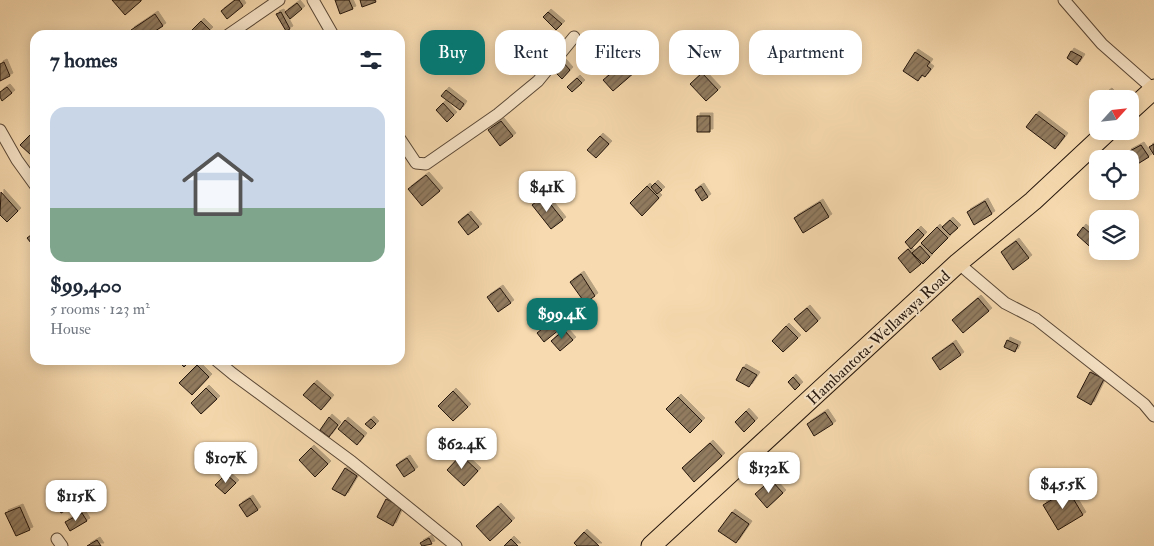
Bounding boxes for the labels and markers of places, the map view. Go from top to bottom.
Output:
pin: $41K [517,170,577,213]
pin: $99.4K [521,298,603,340]
pin: $62.4K [421,428,503,470]
pin: $107K [191,442,261,484]
pin: $132K [734,452,804,494]
pin: $45.5K [1022,468,1104,510]
pin: $115K [41,480,111,522]

